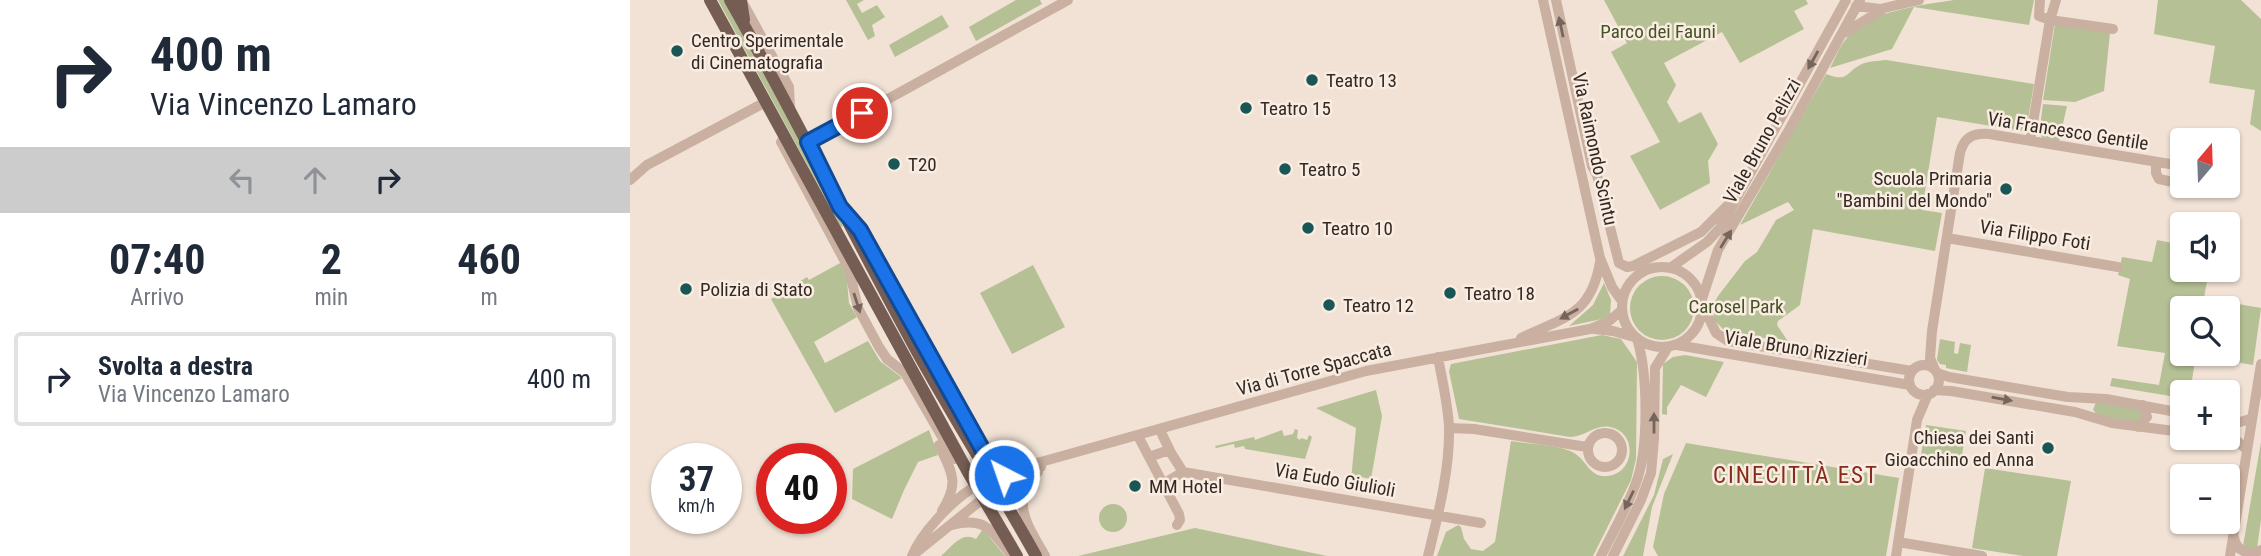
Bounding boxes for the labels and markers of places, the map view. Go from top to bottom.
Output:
place label: Centro Sperimentale di Cinematografia [691,29,844,74]
marker: Centro Sperimentale di Cinematografia [669,43,685,59]
place label: Teatro 13 [1326,69,1397,92]
marker: Teatro 13 [1304,72,1320,88]
pin [832,83,892,143]
place label: Teatro 15 [1260,97,1331,120]
marker: Teatro 15 [1238,100,1254,116]
place label: T20 [908,153,937,176]
marker: T20 [886,156,902,172]
place label: Teatro 5 [1299,158,1360,181]
marker: Teatro 5 [1277,161,1293,177]
place label: Scuola Primaria "Bambini del Mondo" [1837,167,1992,212]
marker: Scuola Primaria "Bambini del Mondo" [1998,181,2014,197]
place label: Teatro 10 [1322,217,1393,240]
marker: Teatro 10 [1300,220,1316,236]
place label: Polizia di Stato [700,278,813,301]
marker: Polizia di Stato [678,281,694,297]
place label: Teatro 18 [1464,282,1535,305]
marker: Teatro 18 [1442,285,1458,301]
place label: Teatro 12 [1343,294,1414,317]
marker: Teatro 12 [1321,297,1337,313]
place label: Chiesa dei Santi Gioacchino ed Anna [1884,426,2034,471]
marker: Chiesa dei Santi Gioacchino ed Anna [2040,440,2056,456]
place label: MM Hotel [1149,475,1222,498]
marker: MM Hotel [1127,478,1143,494]

